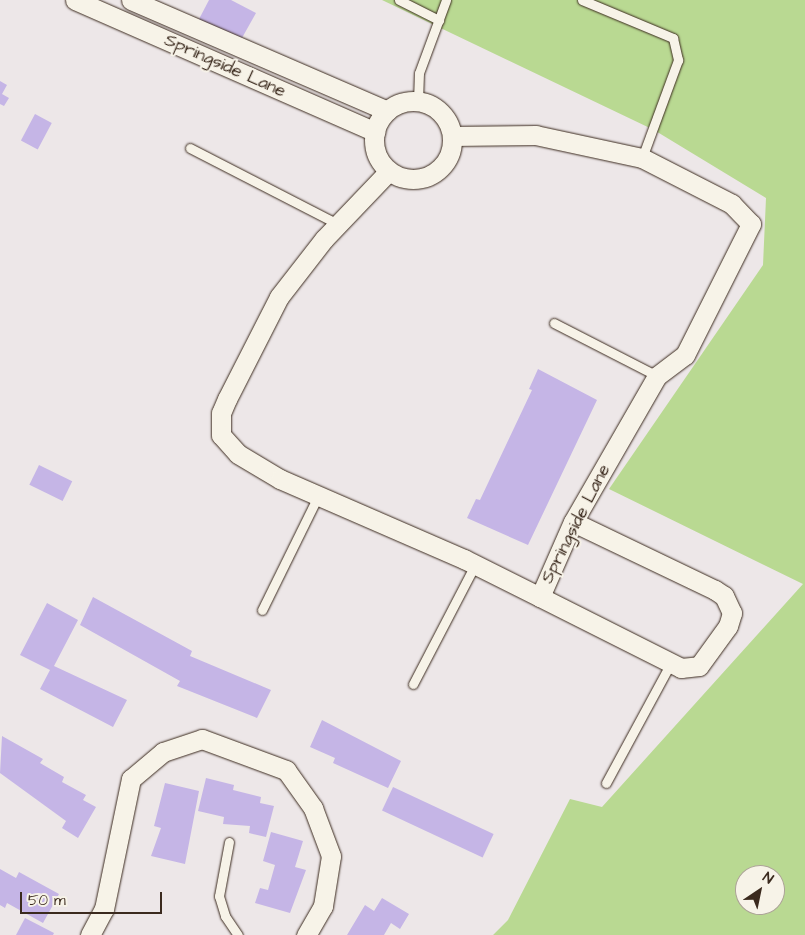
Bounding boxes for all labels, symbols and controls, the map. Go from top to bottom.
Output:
street label: Springside Lane [161,30,289,102]
street label: Springside Lane [537,461,615,587]
north arrow [735,865,785,915]
text: N [759,868,777,889]
scale bar [22,882,165,914]
text: 50 m [28,890,66,911]

